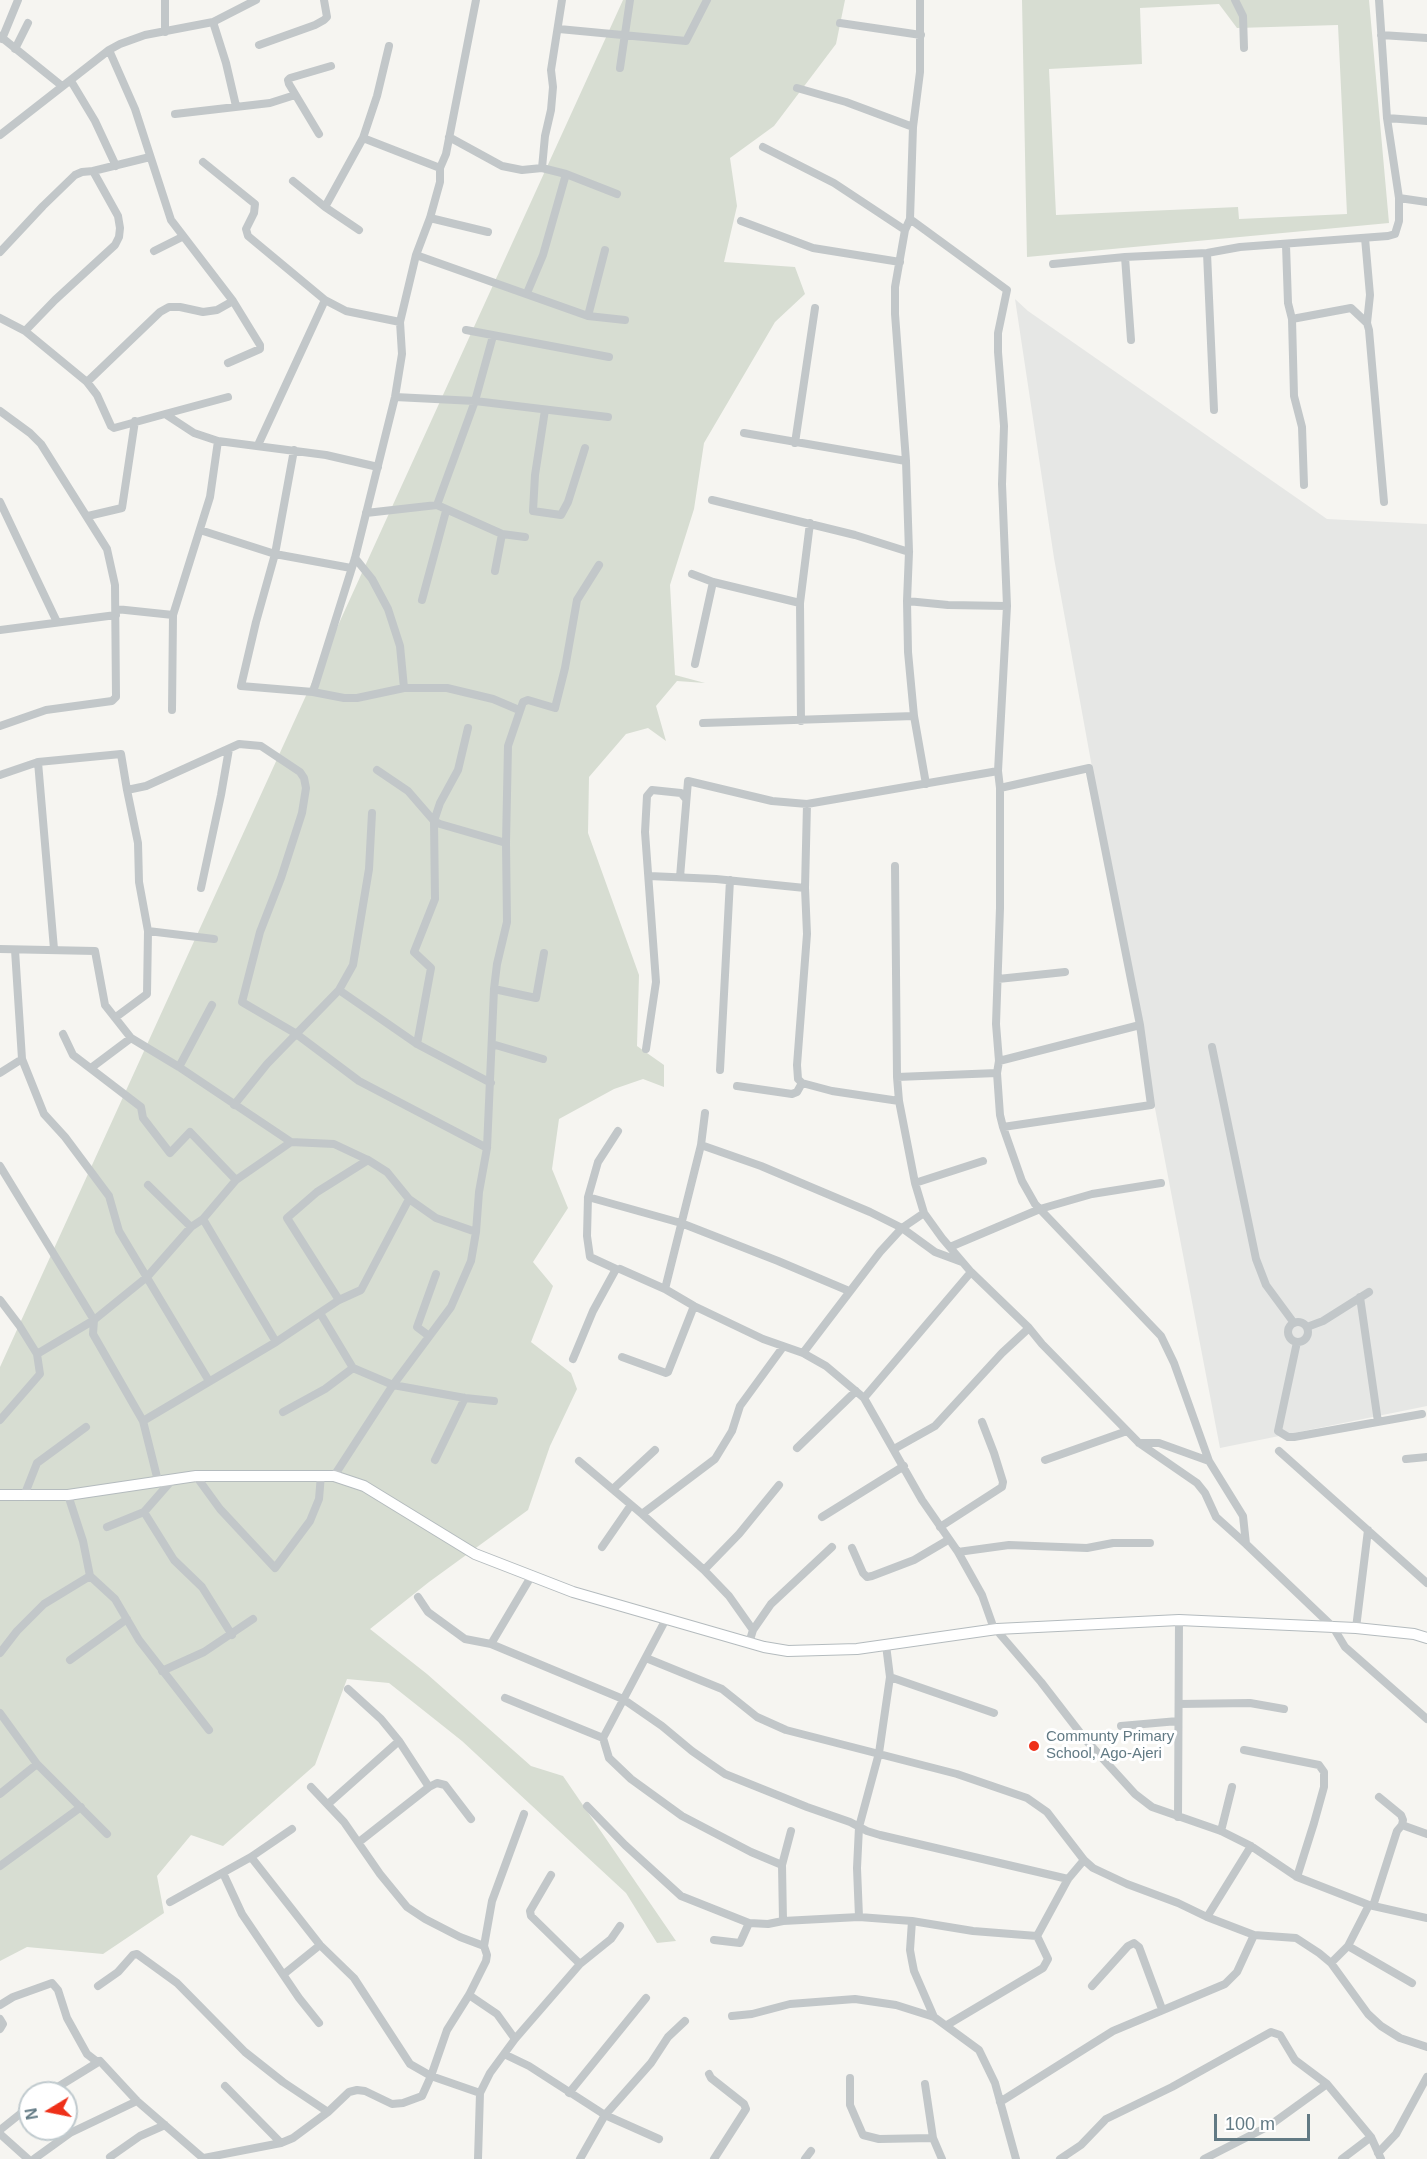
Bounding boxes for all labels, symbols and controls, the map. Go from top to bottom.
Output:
place label: Communty Primary School, Ago-Ajeri [1046,1728,1174,1763]
marker: Communty Primary School, Ago-Ajeri [1027,1739,1041,1753]
north arrow [18,2081,78,2141]
scale bar [1217,2102,1313,2140]
text: N [22,2107,41,2121]
text: 100 m [1225,2114,1275,2134]

